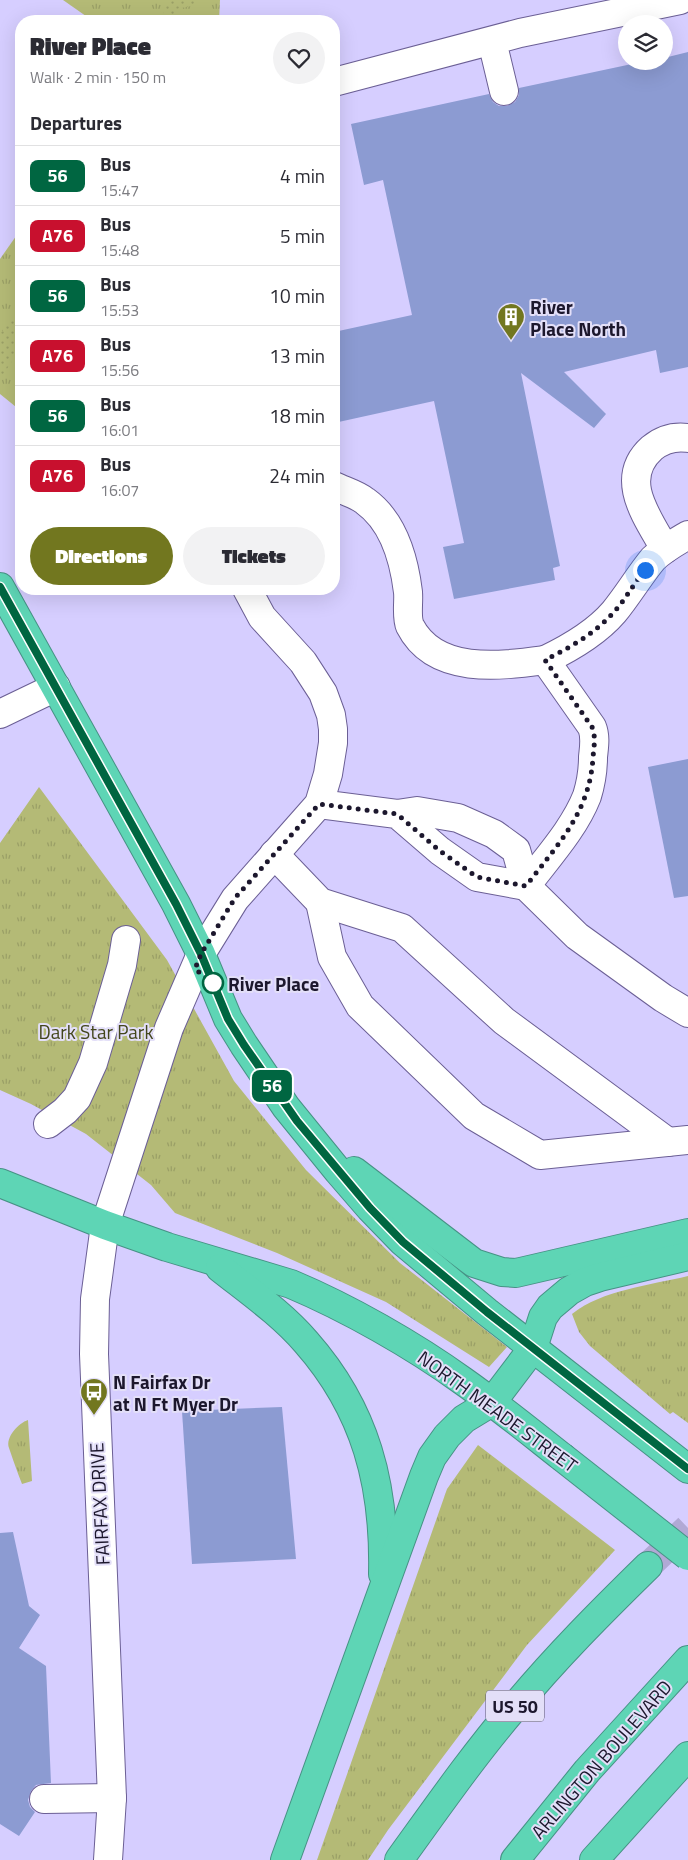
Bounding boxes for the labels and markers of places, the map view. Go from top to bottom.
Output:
place label: River Place North [530,292,626,343]
building icon: River Place North [496,302,526,341]
place label: River Place [228,969,319,998]
marker: River Place [202,972,224,994]
place label: N Fairfax Dr at N Ft Myer Dr [113,1367,238,1418]
bus stop icon: N Fairfax Dr at N Ft Myer Dr [79,1377,109,1416]

